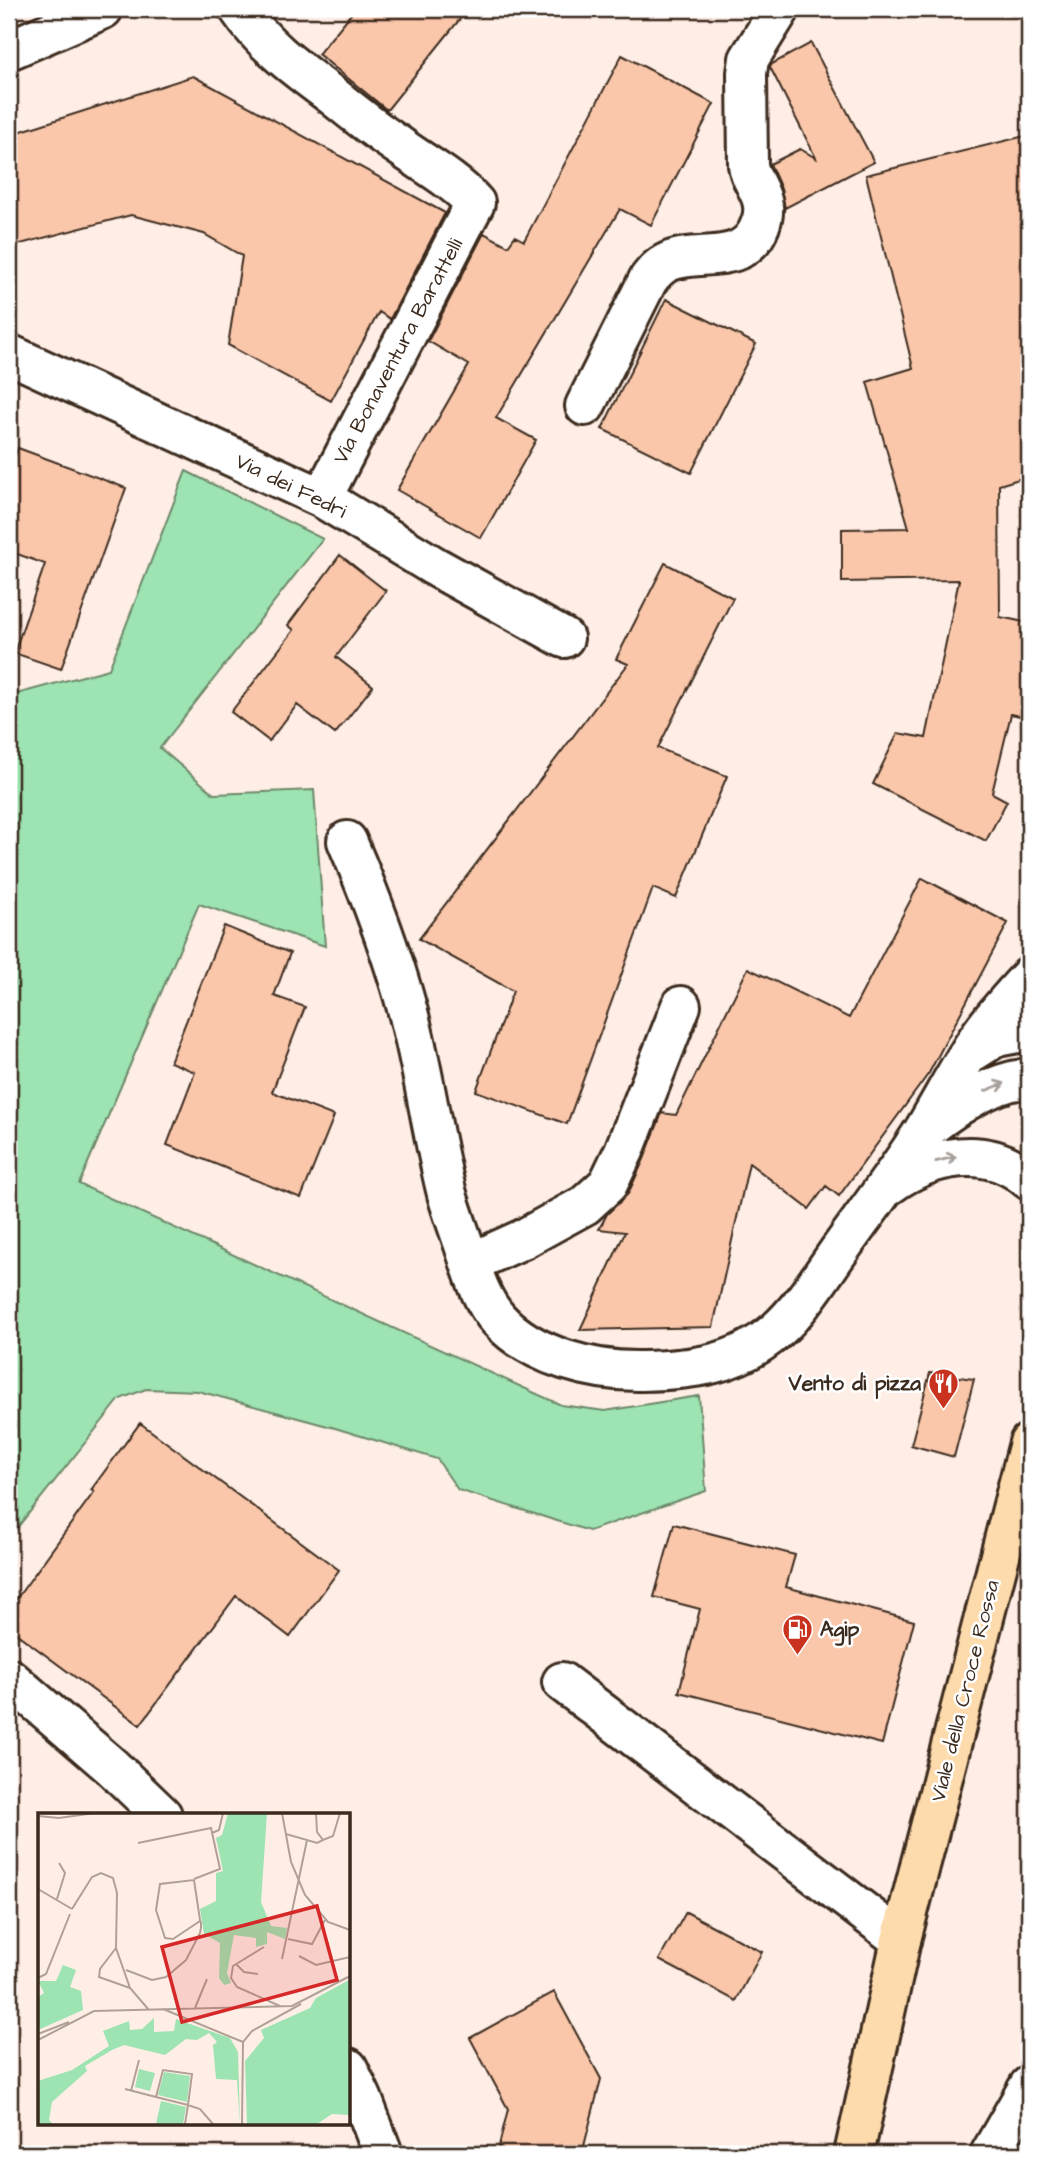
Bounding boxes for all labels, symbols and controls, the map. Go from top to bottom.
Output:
street label: Via Bonaventura Barattelli [326,233,470,469]
street label: Via dei Fedri [230,447,352,525]
one-way arrow [983,1080,1005,1093]
one-way arrow [934,1152,956,1165]
restaurant icon: Vento di pizza [927,1366,961,1410]
place label: Vento di pizza [788,1369,921,1399]
street label: Viale della Croce Rossa [923,1577,1007,1805]
fuel station icon: Agip [780,1612,814,1656]
place label: Agip [820,1615,859,1646]
inset map [38,1813,350,2124]

